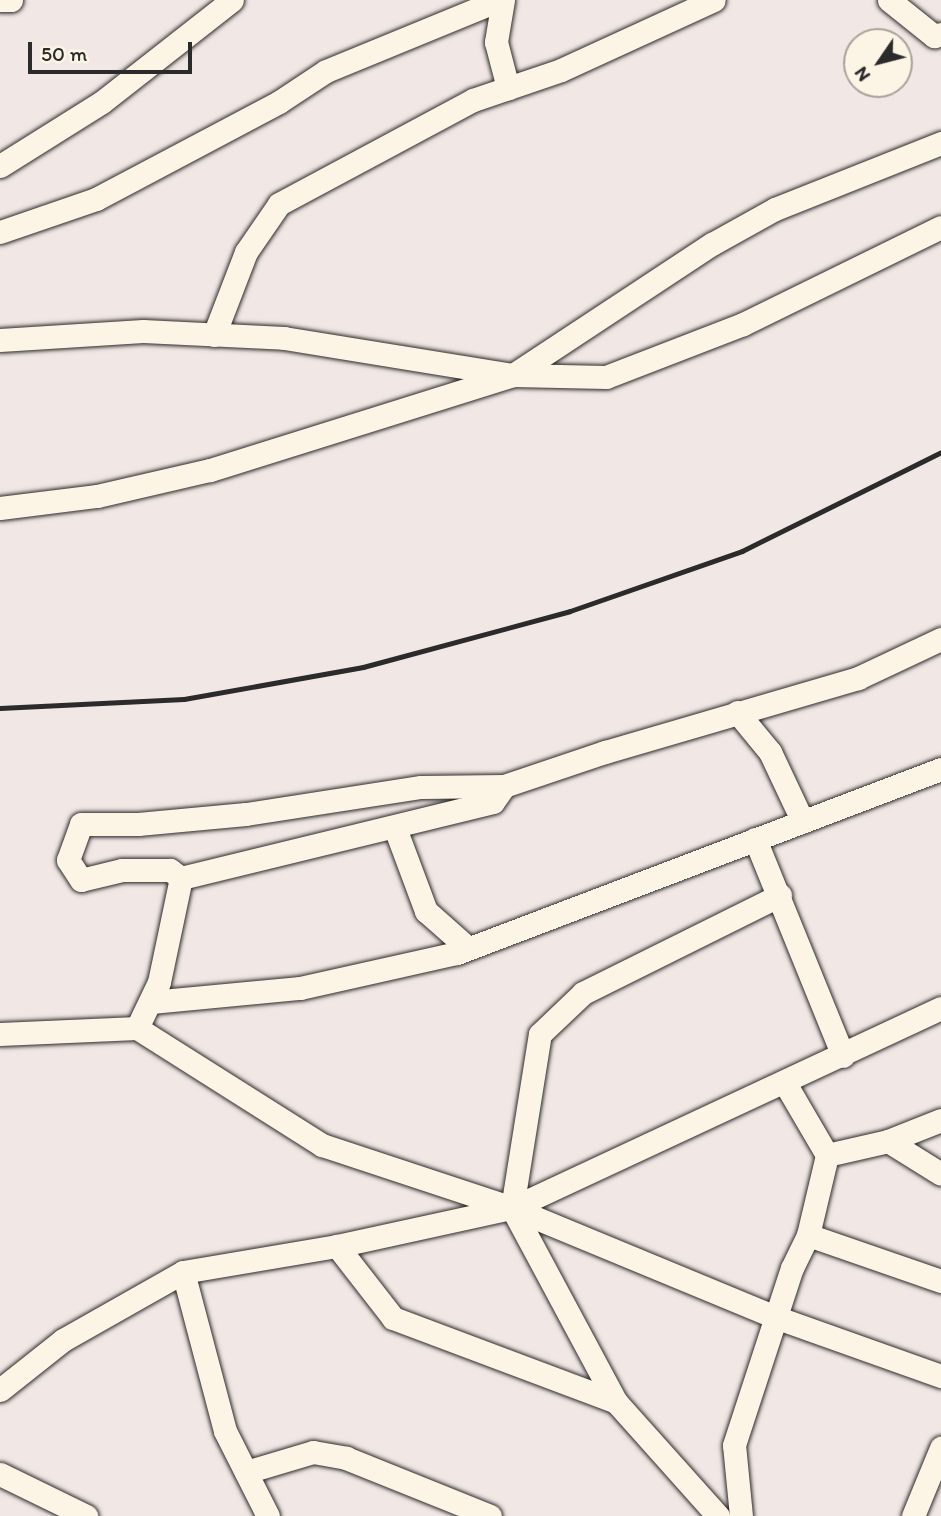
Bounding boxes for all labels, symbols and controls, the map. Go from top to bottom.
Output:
scale bar [32,28,196,72]
north arrow [843,28,913,98]
text: 50 m [41,41,87,66]
text: N [849,62,875,86]

